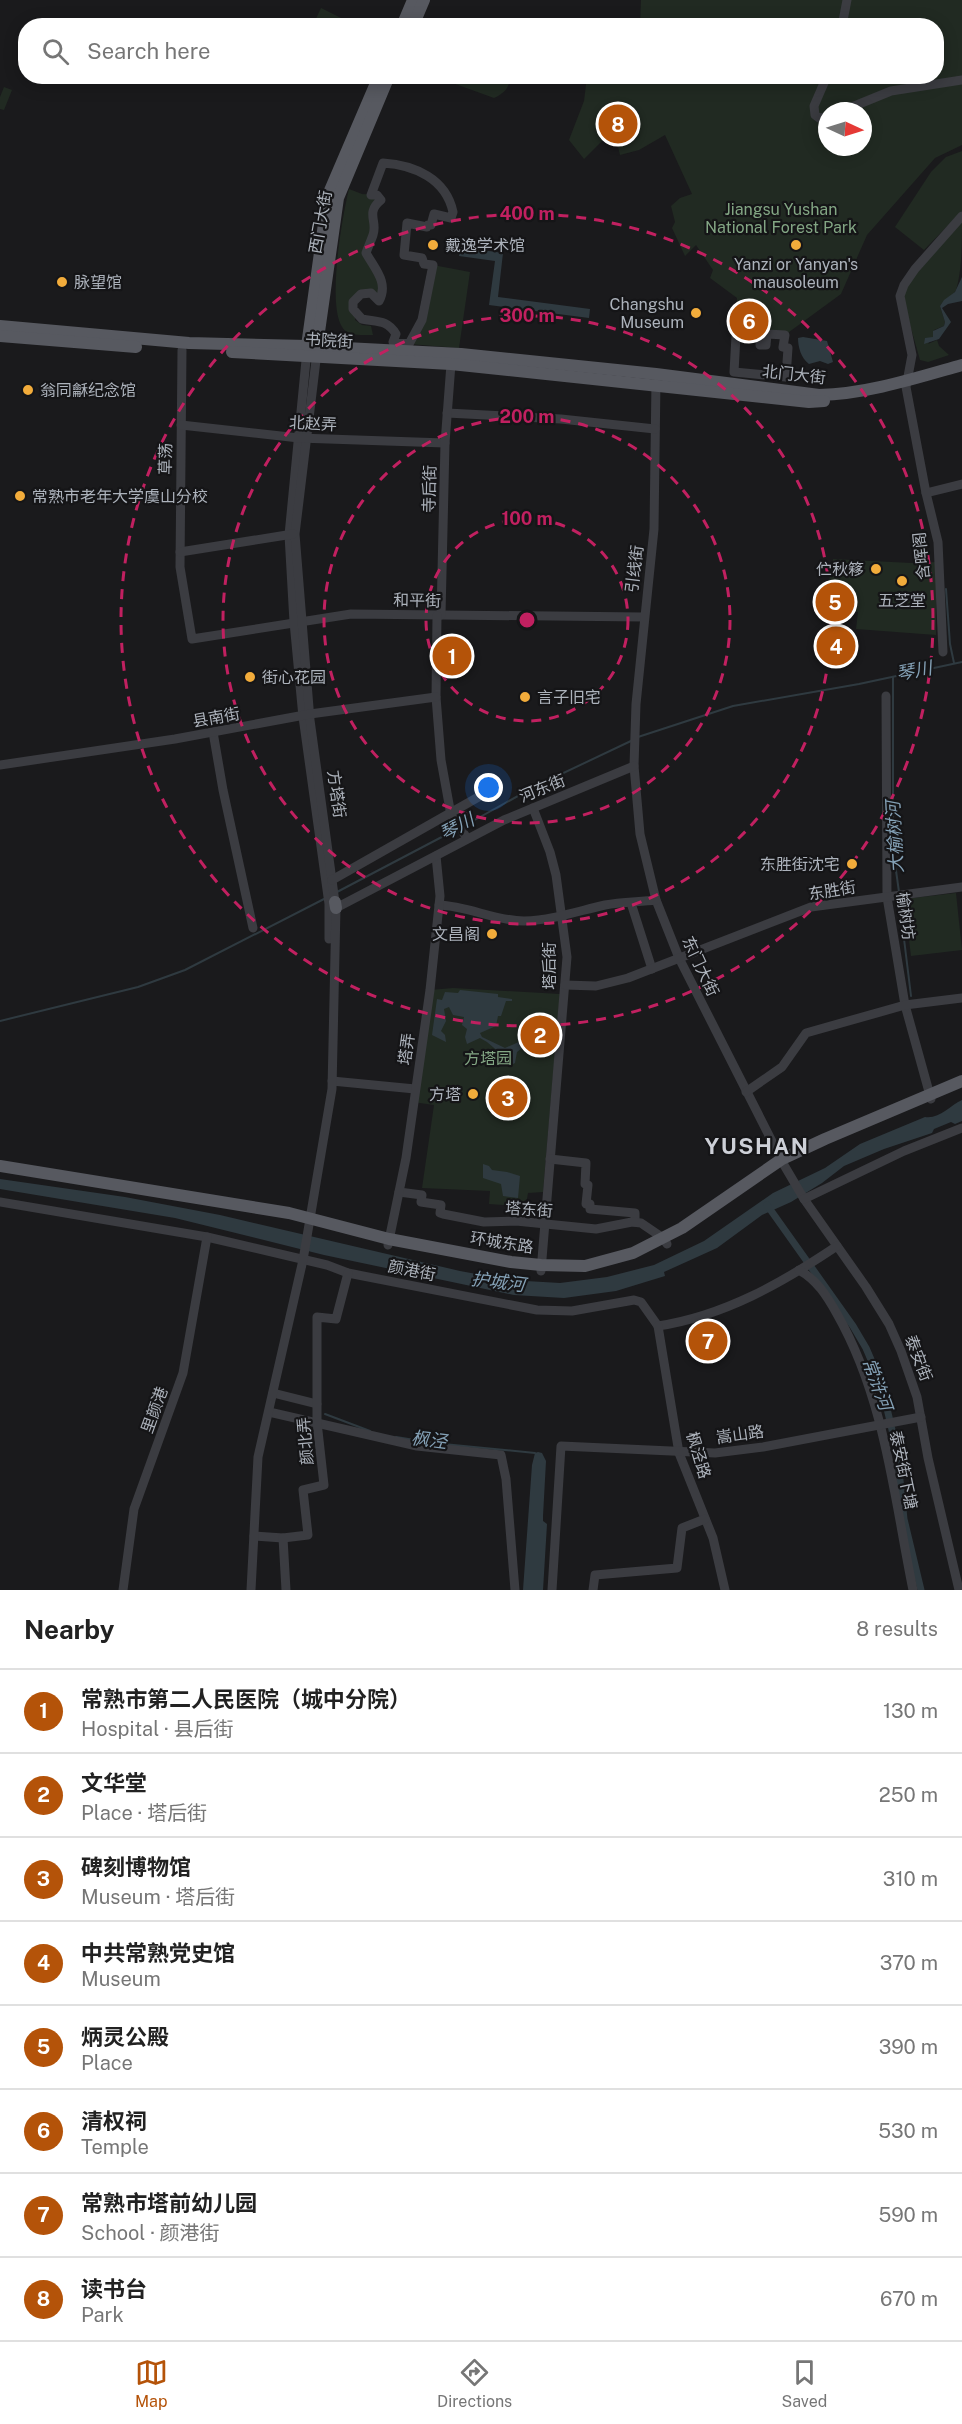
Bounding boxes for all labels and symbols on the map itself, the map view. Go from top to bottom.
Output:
pin: 8 [598,102,638,146]
north arrow [818,102,872,156]
street label: 西门大街 [306,189,335,255]
park label: Jiangsu Yushan National Forest Park [705,200,857,237]
text: 400 m [499,203,555,224]
place label: 戴逸学术馆 [445,236,525,255]
marker: 戴逸学术馆 [426,238,440,252]
marker: Yanzi or Yanyan's mausoleum [789,238,803,252]
place label: Yanzi or Yanyan's mausoleum [734,255,858,292]
place label: 脉望馆 [74,273,122,292]
marker: 脉望馆 [55,275,69,289]
place label: Changshu Museum [609,295,684,332]
pin: 6 [730,298,768,344]
text: 300 m [499,305,555,326]
marker: Changshu Museum [689,306,703,320]
street label: 书院街 [305,330,353,351]
street label: 北门大街 [761,362,827,387]
place label: 翁同龢纪念馆 [40,381,136,400]
marker: 翁同龢纪念馆 [21,383,35,397]
text: 200 m [500,406,554,427]
street label: 北赵弄 [289,413,337,434]
street label: 草荡 [156,443,175,475]
street label: 寺后街 [420,465,439,513]
place label: 常熟市老年大学虞山分校 [32,487,208,506]
marker: 常熟市老年大学虞山分校 [13,489,27,503]
text: 100 m [501,508,553,529]
street label: 含晖阁 [910,531,933,581]
street label: 引线街 [622,544,647,594]
place label: 伫秋簃 [816,560,864,579]
marker: 伫秋簃 [869,562,883,576]
marker: 五芝堂 [895,574,909,588]
pin: 5 [816,580,854,624]
street label: 和平街 [393,591,441,610]
place label: 五芝堂 [878,591,926,610]
centre of rings [517,610,537,630]
pin: 4 [816,624,856,668]
pin: 1 [432,634,472,678]
water label: 琴川 [894,656,936,684]
place label: 街心花园 [262,668,326,687]
marker: 街心花园 [243,670,257,684]
place label: 言子旧宅 [537,688,601,707]
marker: 言子旧宅 [518,690,532,704]
street label: 县南街 [191,704,241,731]
street label: 方塔街 [324,769,349,819]
street label: 河东街 [516,771,568,806]
your location [474,773,503,802]
water label: 大榆树河 [882,798,907,874]
water label: 琴川 [436,808,479,844]
place label: 东胜街沈宅 [760,855,840,874]
marker: 东胜街沈宅 [845,857,859,871]
street label: 东胜街 [807,877,857,904]
street label: 榆树坊 [893,891,918,941]
place label: 文昌阁 [432,925,480,944]
marker: 文昌阁 [485,927,499,941]
street label: 东门大街 [678,933,723,999]
street label: 塔后街 [540,942,559,990]
pin: 2 [520,1012,560,1058]
street label: 塔弄 [395,1032,418,1066]
park label: 方塔园 [464,1049,512,1068]
pin: 3 [488,1076,528,1120]
place label: 方塔 [429,1085,461,1104]
marker: 方塔 [466,1087,480,1101]
district label: YUSHAN [704,1133,810,1159]
street label: 塔东街 [504,1198,554,1221]
street label: 环城东路 [469,1228,535,1257]
street label: 颜港街 [387,1257,437,1284]
water label: 护城河 [470,1268,529,1296]
pin: 7 [688,1318,728,1364]
street label: 泰安街 [901,1332,936,1384]
water label: 常浒河 [858,1355,898,1416]
street label: 里颜港 [137,1384,172,1436]
street label: 颜北弄 [294,1416,317,1466]
street label: 嵩山路 [715,1422,765,1447]
water label: 枫泾 [410,1427,450,1452]
street label: 枫泾路 [682,1429,715,1481]
street label: 泰安街下塘 [886,1429,921,1511]

